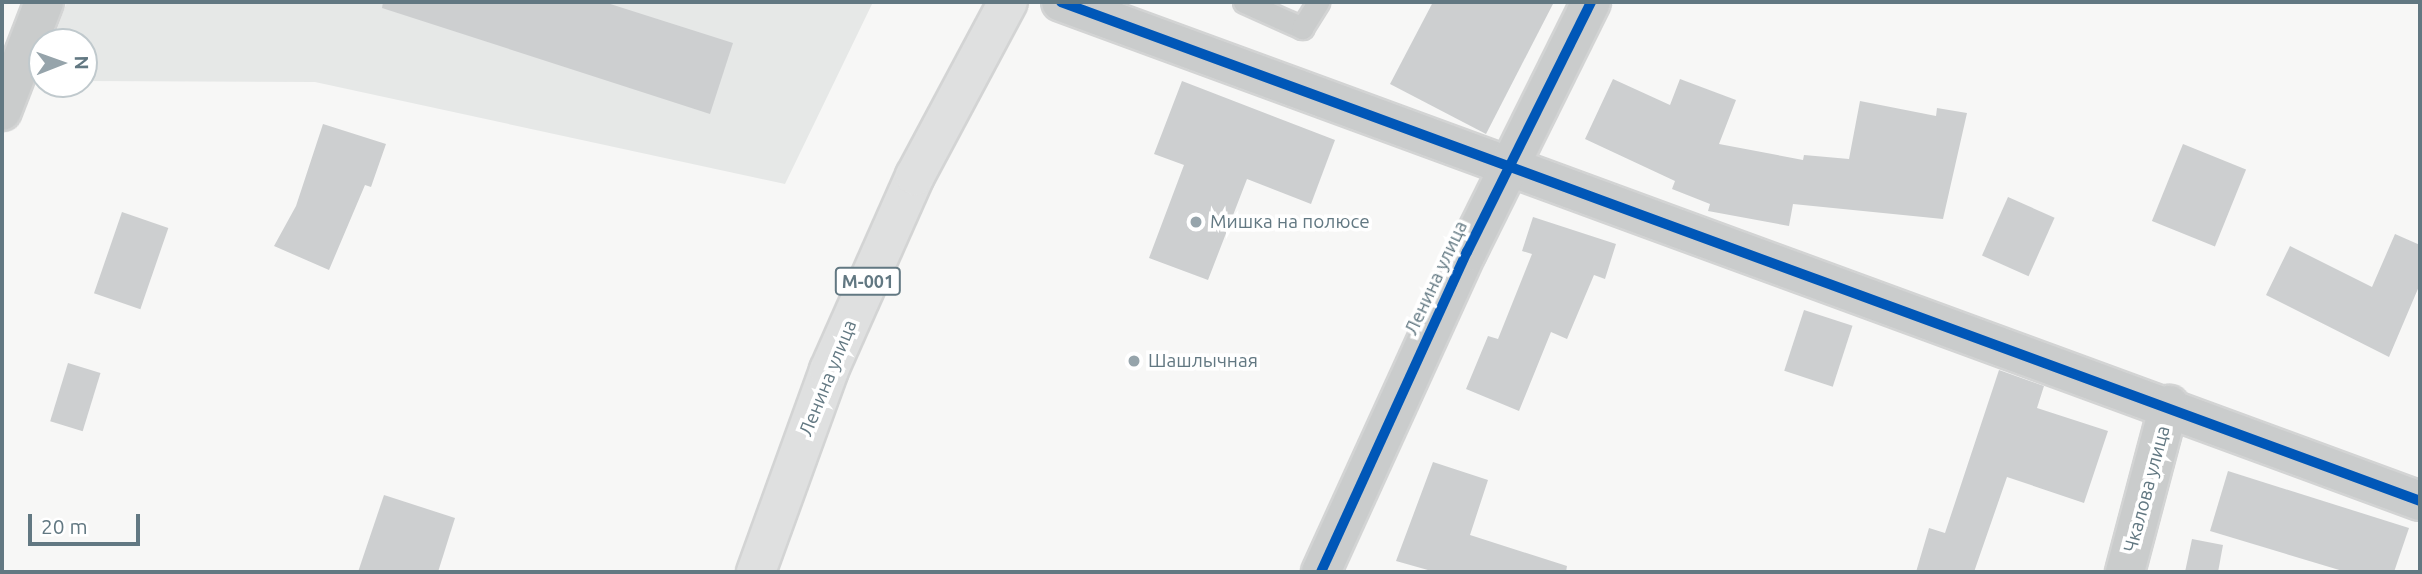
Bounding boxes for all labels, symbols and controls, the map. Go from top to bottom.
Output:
north arrow [28,28,98,98]
text: N [71,55,93,70]
place label: Мишка на полюсе [1210,211,1370,233]
marker: Мишка на полюсе [1188,214,1204,230]
street label: Ленина улица [1400,217,1472,339]
road number: М-001 [835,267,901,296]
street label: Ленина улица [794,317,862,439]
place label: Шашлычная [1148,350,1258,372]
marker: Шашлычная [1126,353,1142,369]
street label: Чкалова улица [2119,423,2175,555]
scale bar [32,500,144,544]
text: 20 m [41,514,88,538]

